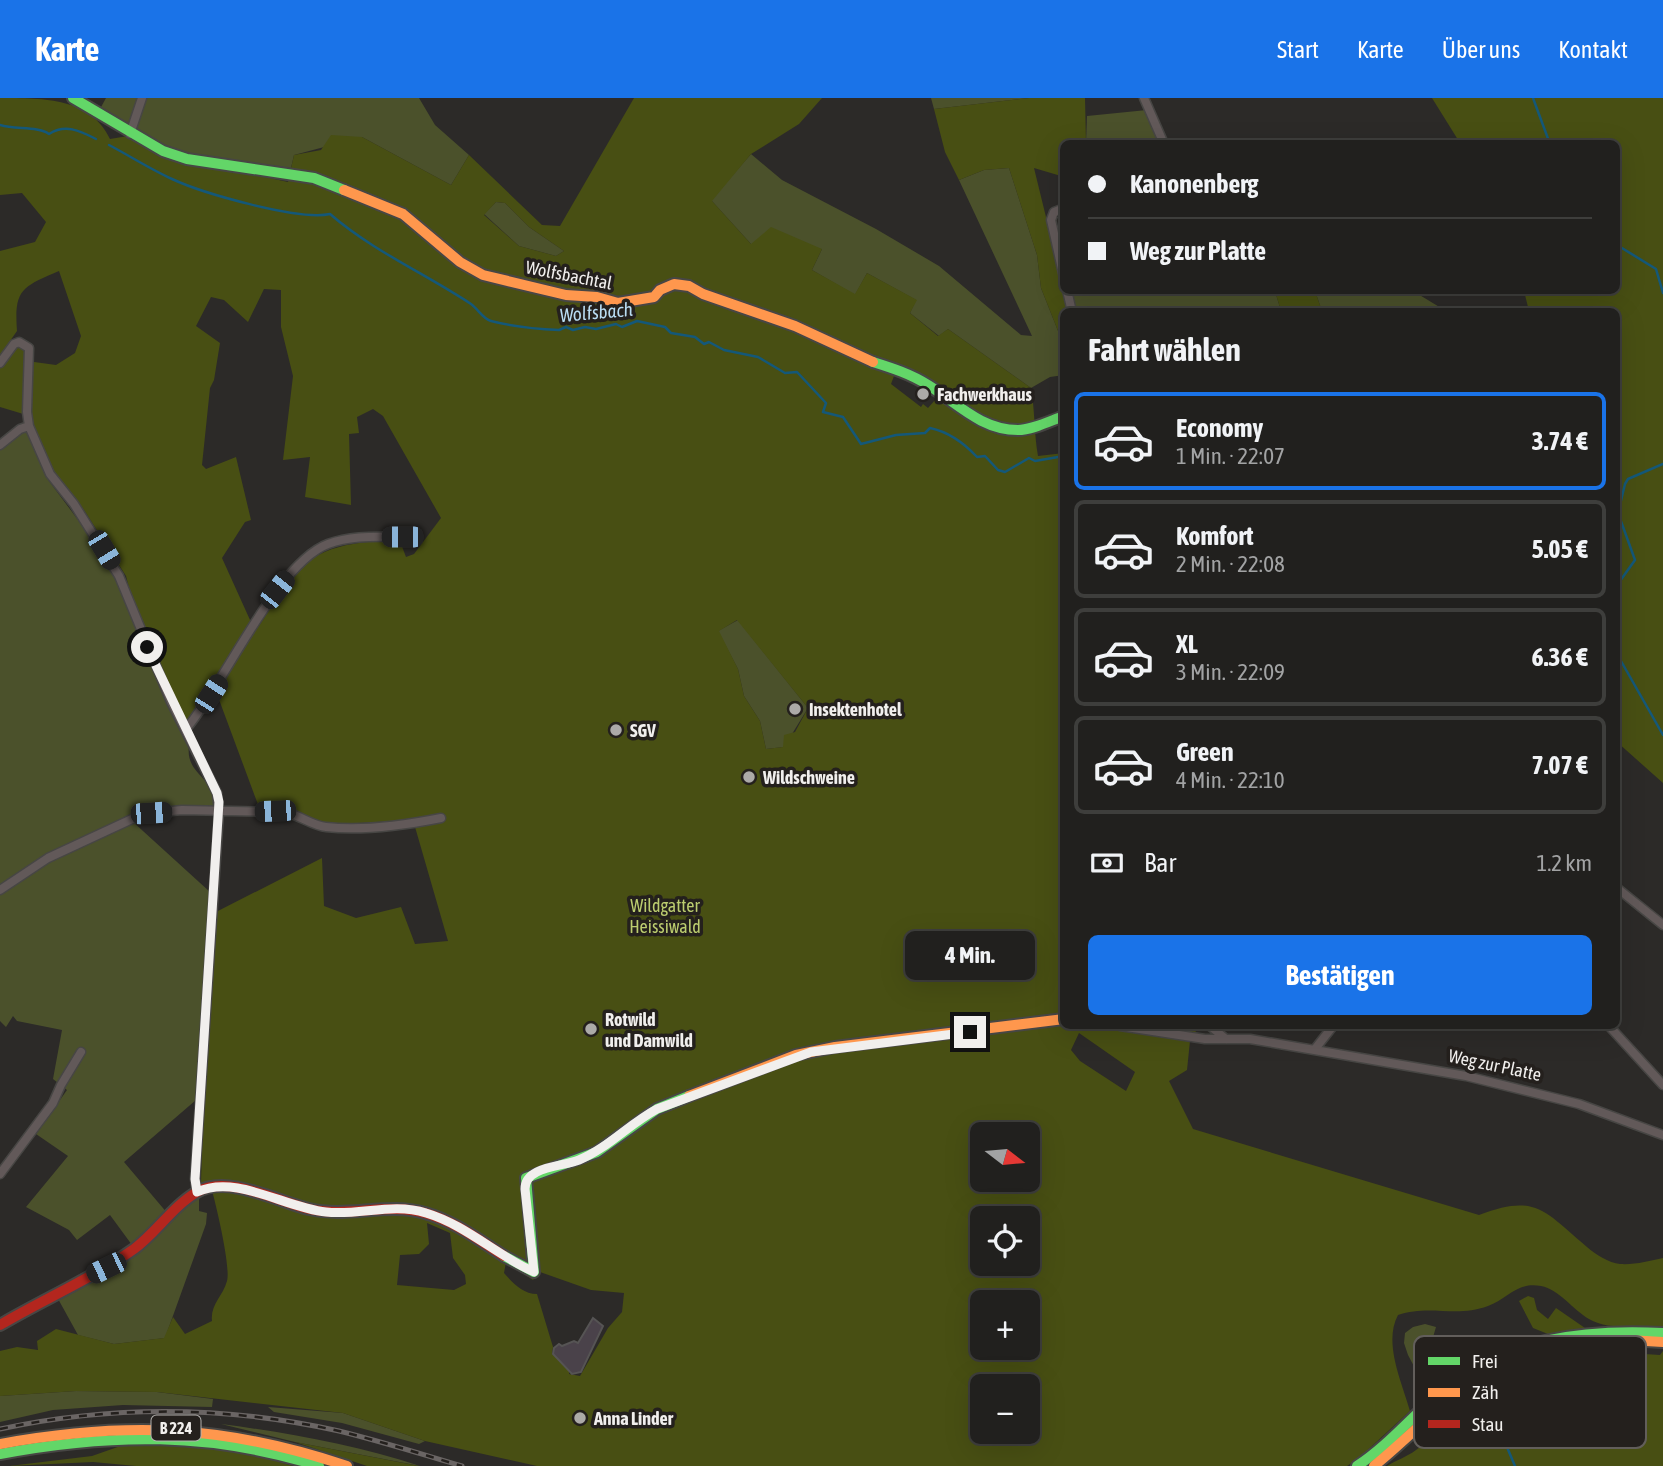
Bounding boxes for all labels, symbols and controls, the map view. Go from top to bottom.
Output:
text: Karte [35,30,99,68]
text: Start [1277,36,1319,63]
text: Karte [1357,36,1404,63]
text: Über uns [1442,36,1520,63]
text: Kontakt [1558,36,1628,63]
text: Kanonenberg [1130,169,1258,199]
text: Weg zur Platte [1130,236,1266,266]
street label: Wolfsbachtal [524,256,614,294]
water label: Wolfsbach [559,298,633,326]
text: Fahrt wählen [1088,331,1241,368]
place label: Fachwerkhaus [937,384,1032,405]
marker: Fachwerkhaus [915,386,931,402]
icon: car [1092,410,1155,473]
text: Economy [1176,413,1263,443]
text: 3.74 € [1531,426,1588,456]
text: 1 Min. · 22:07 [1176,443,1285,469]
icon: car [1092,518,1155,581]
text: Komfort [1176,521,1253,551]
car [85,527,124,573]
car [382,527,424,548]
text: 5.05 € [1531,534,1588,564]
text: 2 Min. · 22:08 [1176,551,1285,577]
car [256,567,299,613]
icon: car [1092,626,1155,689]
text: XL [1176,629,1198,659]
route start [131,631,163,663]
text: 6.36 € [1531,642,1588,672]
text: 3 Min. · 22:09 [1176,659,1285,685]
car [191,671,232,717]
place label: Insektenhotel [809,699,902,720]
marker: Insektenhotel [787,701,803,717]
place label: SGV [630,720,656,741]
marker: SGV [608,722,624,738]
icon: car [1092,734,1155,797]
text: Green [1176,737,1234,767]
text: 7.07 € [1531,750,1588,780]
place label: Wildschweine [762,767,855,788]
text: 4 Min. · 22:10 [1176,767,1284,793]
marker: Wildschweine [741,769,757,785]
car [254,800,297,822]
car [130,801,173,825]
icon: cash [1088,844,1126,882]
text: Bar [1144,848,1176,878]
text: 1.2 km [1536,850,1592,876]
park label: Wildgatter Heissiwald [629,895,701,937]
callout: 4 Min. [905,930,1035,979]
button: Bestätigen [1088,935,1592,1015]
text: 4 Min. [945,942,995,968]
place label: Rotwild und Damwild [605,1009,693,1051]
route end [954,1016,986,1048]
marker: Rotwild und Damwild [583,1021,599,1037]
street label: Weg zur Platte [1447,1045,1543,1085]
north arrow [970,1122,1040,1192]
map controls [970,1122,1040,1444]
button: locate [970,1206,1040,1276]
car [83,1249,130,1287]
button: + [970,1290,1040,1360]
legend [1414,1336,1646,1448]
text: Frei [1472,1350,1498,1372]
button: − [970,1374,1040,1444]
text: Zäh [1472,1381,1499,1403]
place label: Anna Linder [593,1408,674,1429]
marker: Anna Linder [572,1410,588,1426]
text: Stau [1472,1413,1503,1435]
road number: B 224 [152,1416,200,1440]

